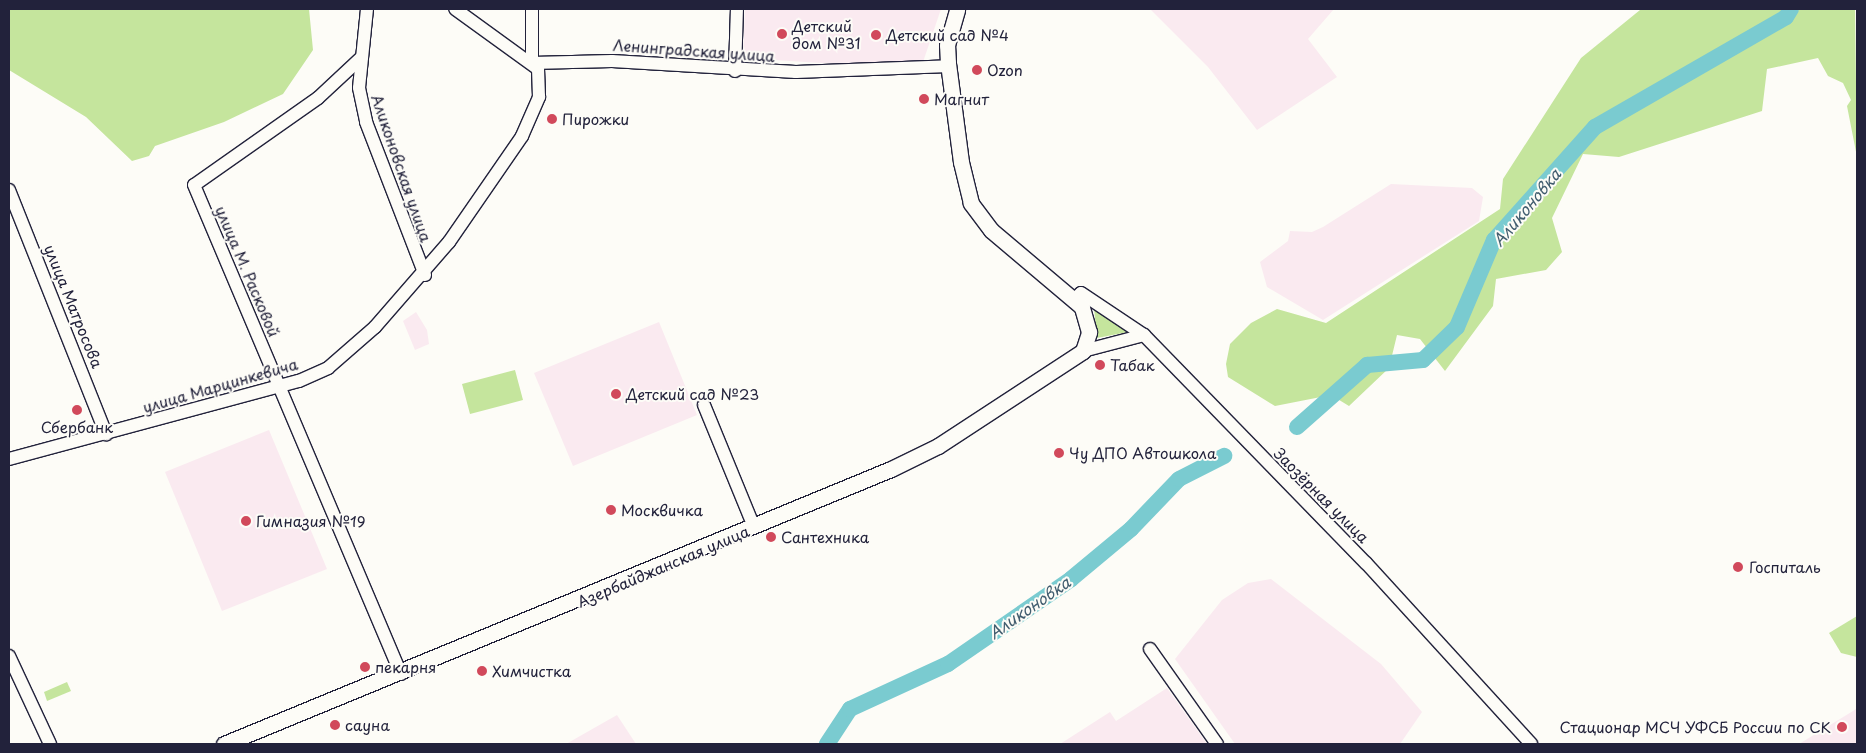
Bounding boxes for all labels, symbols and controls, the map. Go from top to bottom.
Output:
place label: Детский дом №31 [792,16,861,51]
place label: Детский сад №4 [886,26,1010,44]
marker: Детский дом №31 [776,28,788,40]
marker: Детский сад №4 [870,29,882,41]
street label: Ленинградская улица [612,35,776,65]
place label: Ozon [987,61,1023,79]
marker: Ozon [971,64,983,76]
place label: Магнит [934,90,989,108]
street label: Аликоновская улица [368,92,436,244]
marker: Магнит [918,93,930,105]
place label: Пирожки [562,110,629,128]
marker: Пирожки [546,113,558,125]
water label: Аликоновка [1488,164,1564,250]
street label: улица М. Расковой [212,203,284,339]
street label: улица Матросова [41,241,107,371]
street label: улица Марцинкевича [140,354,300,416]
place label: Табак [1110,356,1155,374]
marker: Табак [1094,359,1106,371]
place label: Детский сад №23 [626,385,760,403]
marker: Детский сад №23 [610,388,622,400]
marker: Сбербанк [71,404,83,416]
place label: Сбербанк [41,418,113,436]
place label: Чу ДПО Автошкола [1069,444,1218,462]
street label: Заозёрная улица [1271,444,1373,546]
marker: Чу ДПО Автошкола [1053,447,1065,459]
place label: Москвичка [621,501,703,519]
marker: Москвичка [605,504,617,516]
place label: Гимназия №19 [256,512,365,530]
marker: Гимназия №19 [240,515,252,527]
street label: Азербайджанская улица [574,521,752,611]
place label: Сантехника [781,528,869,546]
marker: Сантехника [765,531,777,543]
place label: Госпиталь [1749,558,1821,576]
marker: Госпиталь [1731,560,1745,574]
water label: Аликоновка [984,572,1074,642]
place label: пекарня [375,658,436,676]
marker: пекарня [359,661,371,673]
place label: Химчистка [492,662,571,680]
marker: Химчистка [476,665,488,677]
place label: сауна [345,716,390,734]
place label: Стационар МСЧ УФСБ России по СК [1557,718,1831,736]
marker: сауна [329,719,341,731]
marker: Стационар МСЧ УФСБ России по СК [1835,720,1849,734]

